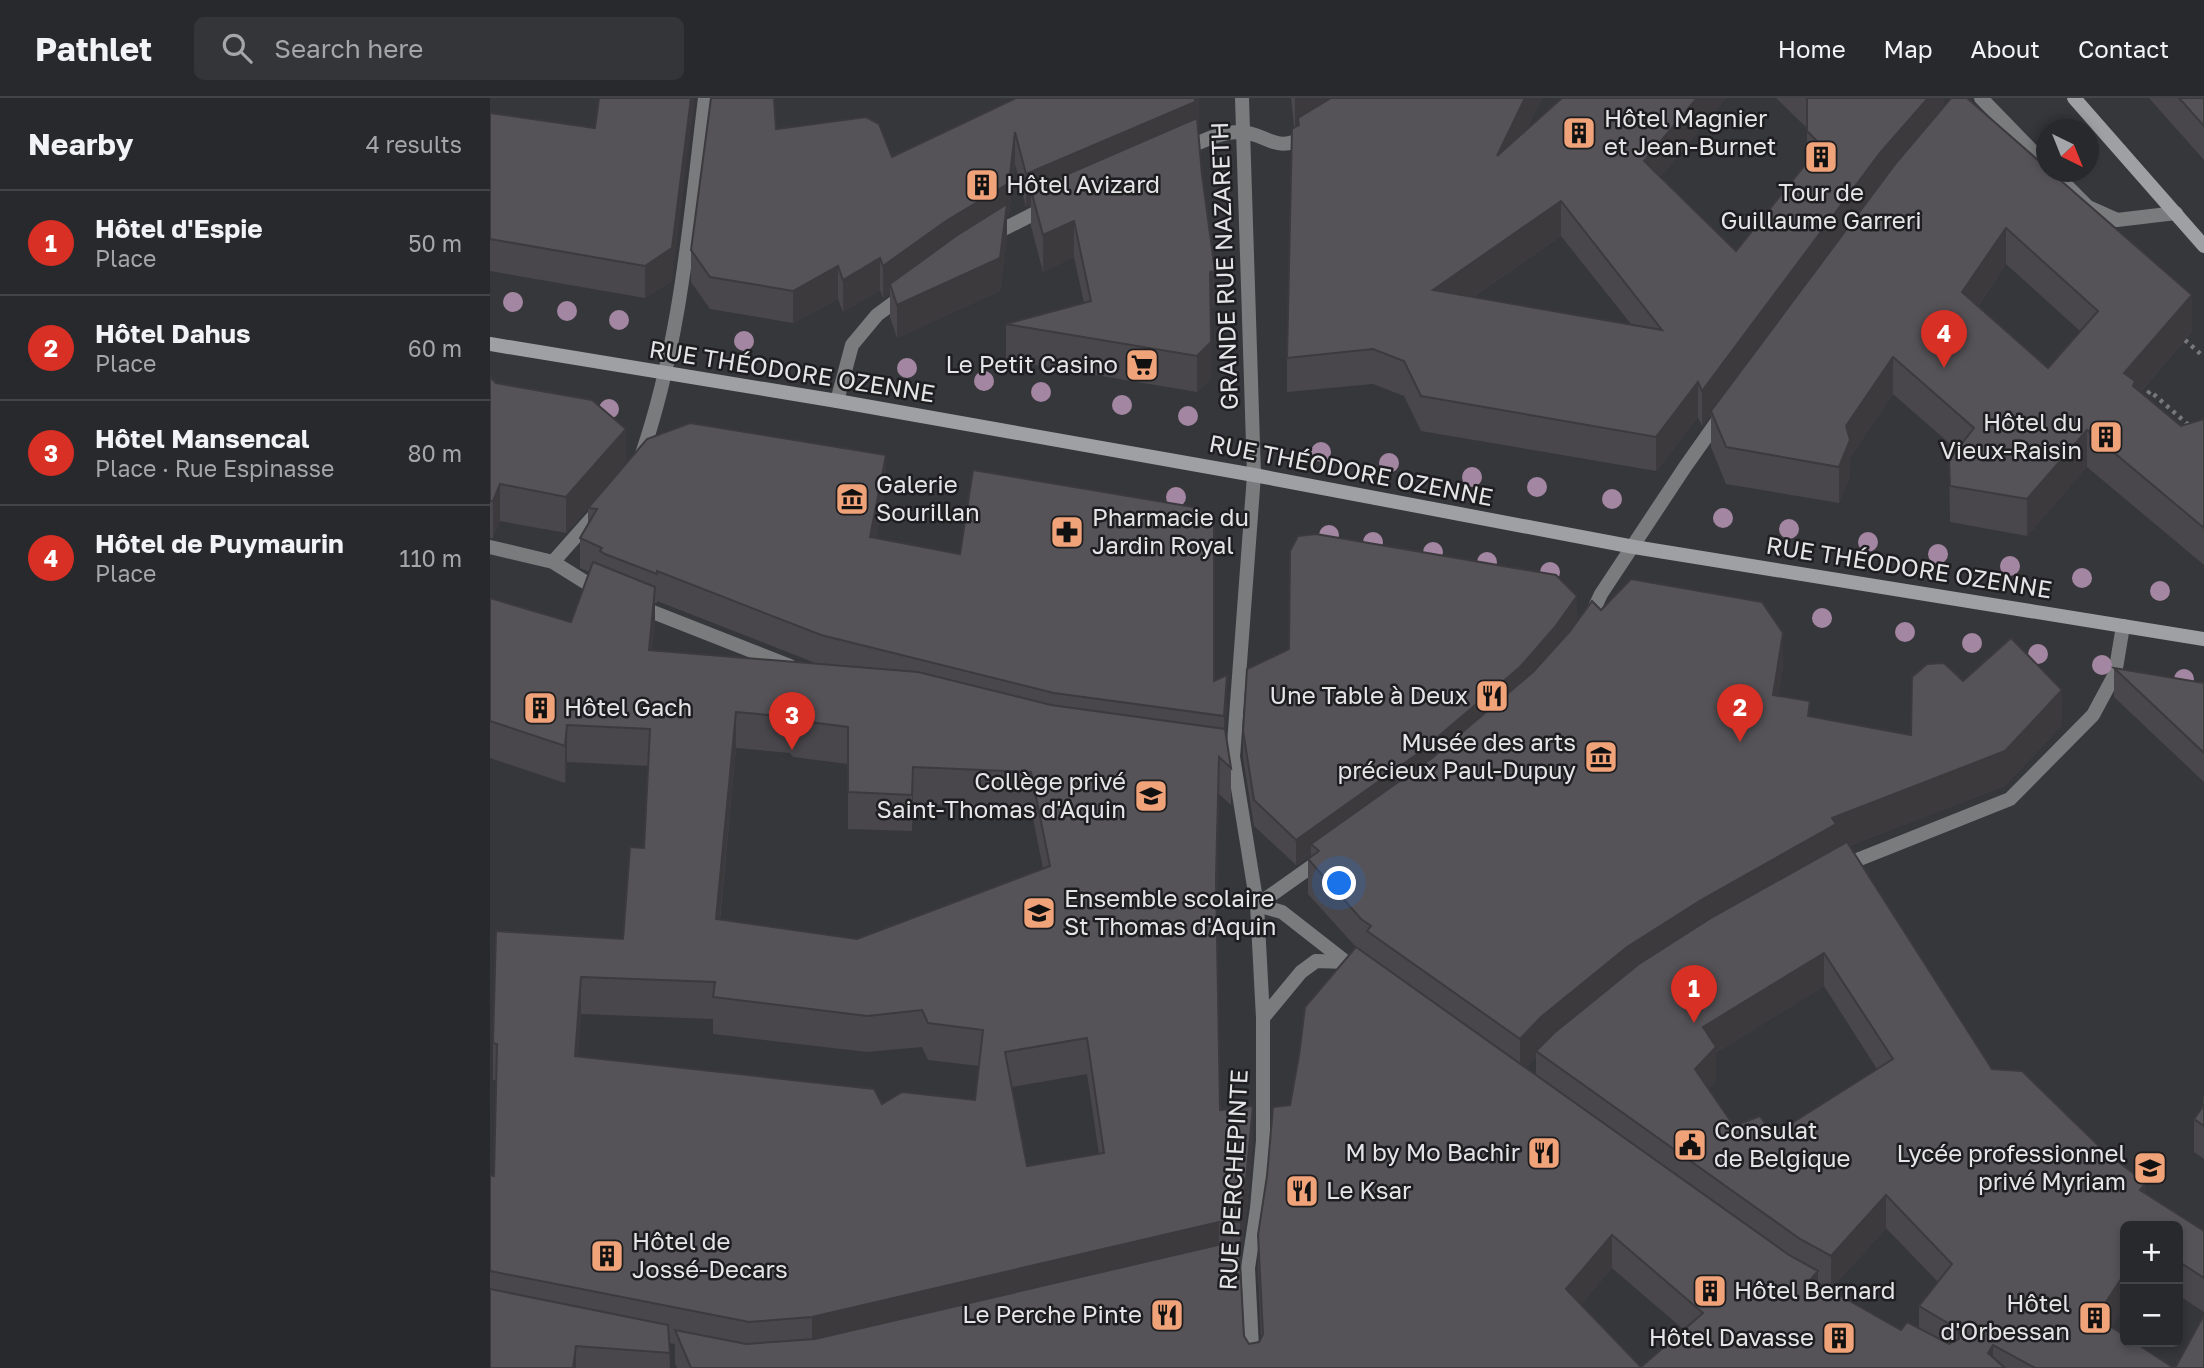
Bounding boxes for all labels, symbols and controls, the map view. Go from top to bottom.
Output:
search box [194,17,684,80]
text: Pathlet [35,29,152,68]
icon: search [218,29,256,67]
text: Search here [274,33,423,64]
text: Home [1778,34,1846,63]
text: Map [1884,34,1933,63]
text: About [1971,34,2040,63]
text: Contact [2078,34,2169,63]
place label: Hôtel Magnier et Jean-Burnet [1604,103,1776,160]
building icon: Hôtel Magnier et Jean-Burnet [1560,114,1598,152]
north arrow [2036,119,2099,182]
street label: GRANDE RUE NAZARETH [1204,121,1243,411]
text: Nearby [28,126,133,162]
text: 4 results [366,130,462,158]
building icon: Tour de Guillaume Garreri [1802,138,1840,176]
building icon: Hôtel Avizard [963,166,1001,204]
place label: Hôtel Avizard [1006,169,1160,198]
place label: Tour de Guillaume Garreri [1720,177,1922,234]
text: Hôtel d'Espie [95,213,263,244]
text: 1 [45,229,57,257]
text: 50 m [408,229,462,257]
text: Place [95,244,156,272]
pin: 4 [1921,310,1967,368]
text: Hôtel Dahus [95,318,251,349]
text: 2 [44,334,58,362]
text: 60 m [408,334,462,362]
street label: RUE THÉODORE OZENNE [647,334,937,407]
supermarket icon: Le Petit Casino [1123,346,1161,384]
text: Place [95,349,156,377]
place label: Le Petit Casino [945,349,1118,378]
place label: Hôtel du Vieux-Raisin [1940,407,2082,464]
building icon: Hôtel du Vieux-Raisin [2087,418,2125,456]
text: Hôtel Mansencal [95,423,310,454]
street label: RUE THÉODORE OZENNE [1207,428,1496,511]
text: 3 [44,439,58,467]
text: 80 m [408,439,462,467]
text: Place · Rue Espinasse [95,454,334,482]
place label: Galerie Sourillan [876,469,980,526]
museum icon: Galerie Sourillan [833,480,871,518]
place label: Pharmacie du Jardin Royal [1092,502,1249,559]
pharmacy icon: Pharmacie du Jardin Royal [1048,513,1086,551]
text: Hôtel de Puymaurin [95,528,344,559]
street label: RUE THÉODORE OZENNE [1764,530,2054,603]
text: 4 [44,544,58,572]
text: 110 m [399,544,462,572]
text: Place [95,559,156,587]
restaurant icon: Une Table à Deux [1473,677,1511,715]
place label: Une Table à Deux [1269,680,1468,709]
pin: 2 [1717,684,1763,742]
building icon: Hôtel Gach [521,689,559,727]
place label: Hôtel Gach [564,692,692,721]
pin: 3 [769,692,815,750]
place label: Musée des arts précieux Paul-Dupuy [1338,727,1576,784]
museum icon: Musée des arts précieux Paul-Dupuy [1582,738,1620,776]
place label: Collège privé Saint-Thomas d'Aquin [877,766,1126,823]
school or university icon: Collège privé Saint-Thomas d'Aquin [1132,777,1170,815]
your location [1322,866,1356,900]
place label: Ensemble scolaire St Thomas d'Aquin [1064,883,1276,940]
school or university icon: Ensemble scolaire St Thomas d'Aquin [1020,894,1058,932]
pin: 1 [1671,965,1717,1023]
street label: RUE PERCHEPINTE [1212,1069,1253,1291]
place label: Consulat de Belgique [1714,1115,1851,1172]
public building icon: Consulat de Belgique [1671,1126,1709,1164]
restaurant icon: M by Mo Bachir [1525,1134,1563,1172]
place label: M by Mo Bachir [1345,1137,1520,1166]
place label: Lycée professionnel privé Myriam [1896,1138,2126,1195]
school or university icon: Lycée professionnel privé Myriam [2131,1149,2169,1187]
restaurant icon: Le Ksar [1283,1172,1321,1210]
place label: Le Ksar [1326,1175,1411,1204]
map controls [2120,1221,2183,1347]
button: + [2120,1221,2183,1284]
place label: Hôtel de Jossé-Decars [632,1226,788,1283]
building icon: Hôtel de Jossé-Decars [588,1237,626,1275]
building icon: Hôtel Bernard [1691,1272,1729,1310]
place label: Hôtel Bernard [1734,1275,1895,1304]
button: − [2120,1284,2183,1347]
place label: Hôtel d'Orbessan [1940,1288,2070,1345]
restaurant icon: Le Perche Pinte [1148,1296,1186,1334]
place label: Le Perche Pinte [962,1299,1142,1328]
building icon: Hôtel d'Orbessan [2076,1299,2114,1337]
building icon: Hôtel Davasse [1820,1319,1858,1357]
place label: Hôtel Davasse [1649,1322,1814,1351]

